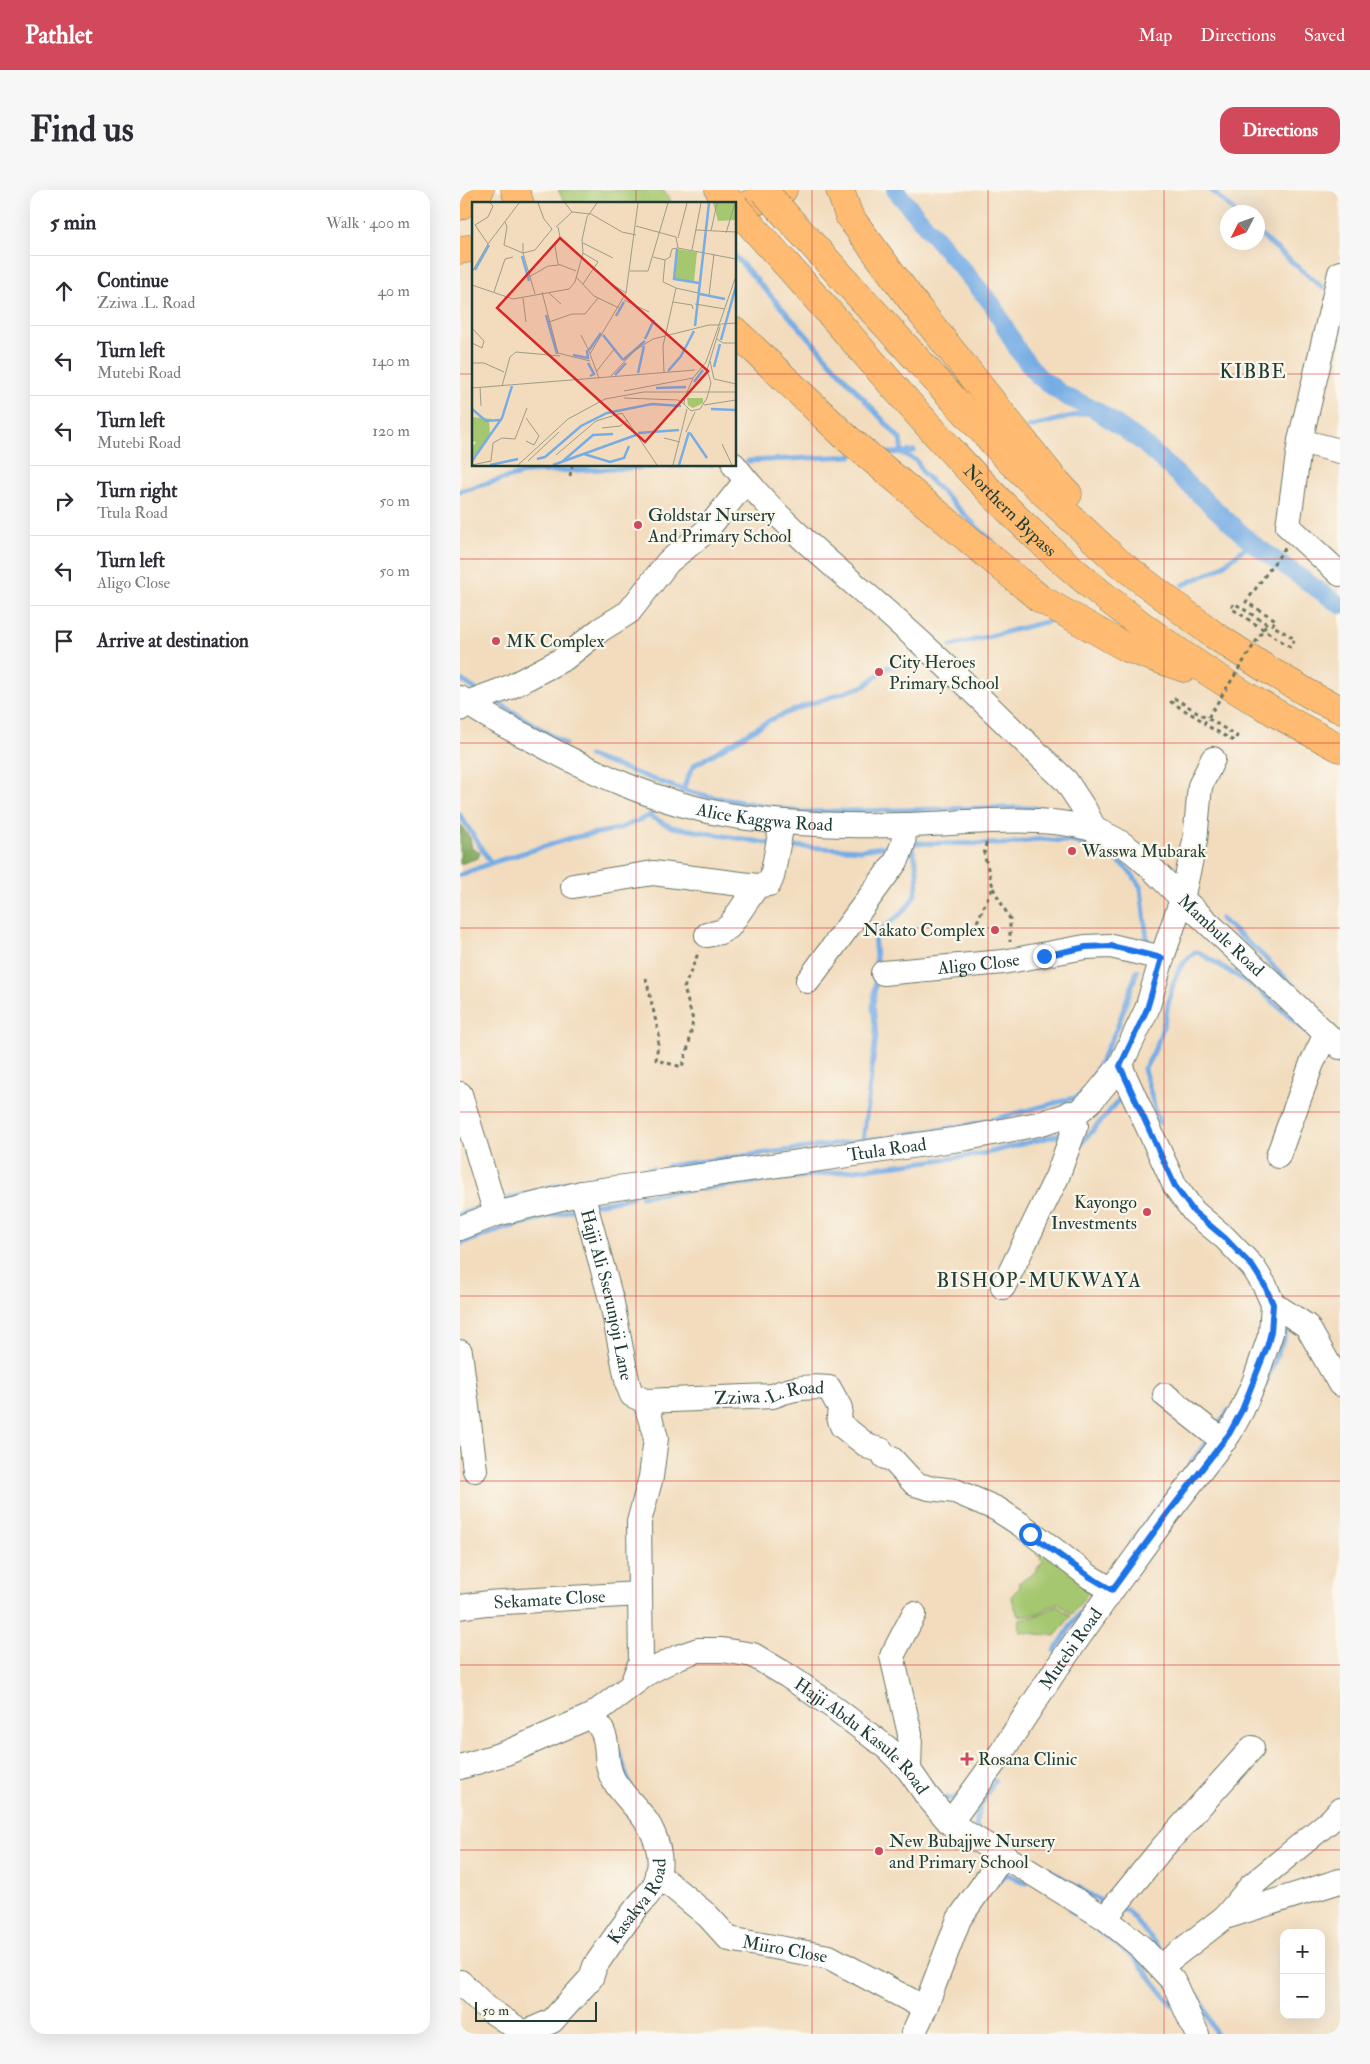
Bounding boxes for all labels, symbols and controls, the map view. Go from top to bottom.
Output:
text: Pathlet [25,20,93,51]
text: Map [1139,24,1172,47]
text: Directions [1200,24,1276,47]
text: Saved [1304,24,1345,47]
button: Directions [1220,107,1340,154]
text: Find us [30,108,134,152]
inset map [472,202,736,466]
north arrow [1220,205,1265,250]
text: 5 min [50,209,96,236]
text: Walk · 400 m [326,213,410,233]
text: Continue [97,269,168,293]
icon: ahead [50,277,78,305]
text: 40 m [377,281,410,301]
text: Zziwa .L. Road [97,293,195,313]
text: Turn left [97,339,165,363]
icon: left [50,347,78,375]
text: 140 m [372,351,410,371]
district label: KIBBE [1219,359,1287,384]
text: Mutebi Road [97,363,181,383]
text: Turn left [97,409,165,433]
icon: left [50,417,78,445]
text: 120 m [372,421,410,441]
text: Mutebi Road [97,433,181,453]
street label: Northern Bypass [959,459,1062,562]
text: Turn right [97,479,177,503]
icon: right [50,487,78,515]
text: 50 m [379,491,410,511]
text: Ttula Road [97,503,168,523]
place label: Goldstar Nursery And Primary School [647,504,792,548]
marker: Goldstar Nursery And Primary School [632,519,644,531]
text: Turn left [97,549,165,573]
icon: left [50,557,78,585]
text: 50 m [379,561,410,581]
text: Aligo Close [97,573,170,593]
icon: arrive [50,627,78,655]
text: Arrive at destination [97,629,249,653]
place label: MK Complex [506,630,605,653]
marker: MK Complex [490,635,502,647]
place label: City Heroes Primary School [889,651,1000,695]
marker: City Heroes Primary School [873,666,885,678]
street label: Alice Kaggwa Road [693,797,833,836]
place label: Wasswa Mubarak [1081,840,1206,863]
marker: Wasswa Mubarak [1066,845,1078,857]
street label: Mambule Road [1173,889,1269,981]
place label: Nakato Complex [863,919,985,942]
marker: Nakato Complex [989,924,1001,936]
route end [1033,945,1056,968]
street label: Aligo Close [936,948,1022,980]
street label: Ttula Road [846,1132,928,1166]
place label: Kayongo Investments [1051,1191,1137,1235]
marker: Kayongo Investments [1141,1206,1153,1218]
street label: Hajji Ali Sserunjoji Lane [575,1207,638,1383]
district label: BISHOP-MUKWAYA [936,1268,1142,1293]
street label: Zziwa .L. Road [714,1376,825,1410]
route start [1019,1523,1042,1546]
street label: Sekamate Close [493,1584,607,1614]
street label: Mutebi Road [1034,1603,1107,1694]
street label: Hajji Abdu Kasule Road [790,1672,934,1799]
place label: Rosana Clinic [978,1748,1077,1771]
marker: Rosana Clinic [960,1752,974,1766]
place label: New Bubajjwe Nursery and Primary School [889,1830,1056,1874]
marker: New Bubajjwe Nursery and Primary School [873,1845,885,1857]
street label: Kasakya Road [602,1858,671,1949]
map controls [1280,1929,1325,2019]
button: + [1280,1929,1325,1974]
street label: Miiro Close [740,1930,830,1968]
button: − [1280,1974,1325,2019]
scale bar [475,1999,598,2022]
text: 50 m [482,2002,509,2019]

